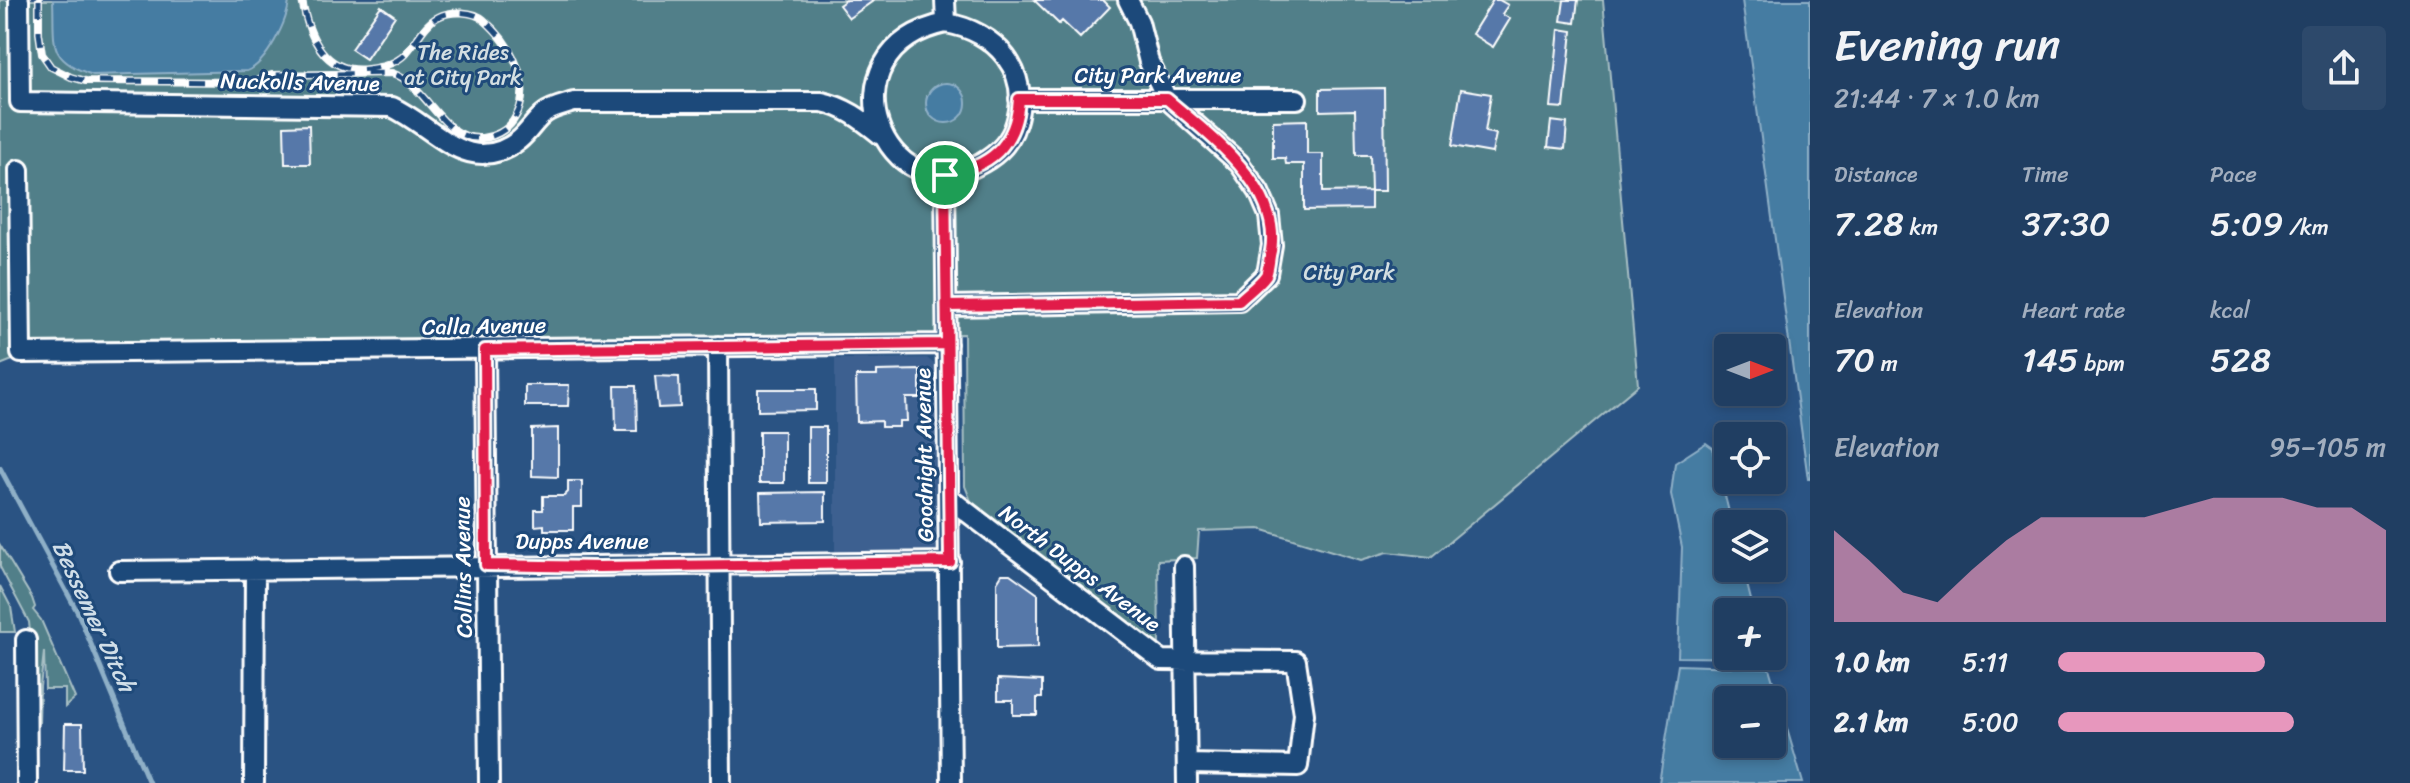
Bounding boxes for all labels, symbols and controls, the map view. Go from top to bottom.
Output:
text: Evening run [1834,6,2060,84]
button: share [2302,26,2386,110]
park label: The Rides at City Park [404,33,522,97]
street label: City Park Avenue [1074,56,1242,95]
street label: Nuckolls Avenue [220,61,380,103]
text: 21:44 · 7 × 1.0 km [1834,75,2040,121]
pin [911,141,979,209]
icon: arrive [923,153,967,197]
text: Distance [1834,155,1918,194]
text: Time [2022,155,2069,194]
text: Pace [2210,155,2257,194]
text: 7.28 [1834,194,1904,254]
text: 37:30 [2022,194,2111,254]
text: 5:09 [2210,194,2283,254]
text: km [1904,208,1938,247]
text: /km [2283,208,2329,247]
park label: City Park [1303,253,1395,292]
text: Elevation [1834,291,1923,330]
text: Heart rate [2022,291,2125,330]
text: kcal [2210,291,2250,330]
street label: Calla Avenue [422,305,546,347]
text: 70 [1834,330,1875,390]
text: 145 [2022,330,2079,390]
text: 528 [2210,330,2271,390]
north arrow [1714,334,1786,406]
map controls [1714,334,1786,758]
text: m [1875,344,1898,383]
text: bpm [2079,344,2125,383]
street label: Goodnight Avenue [903,367,945,542]
button: locate [1714,422,1786,494]
text: Elevation [1834,424,1939,470]
text: 95–105 m [2269,424,2386,470]
street label: North Dupps Avenue [990,494,1170,643]
street label: Collins Avenue [442,496,484,638]
button: layers [1714,510,1786,582]
street label: Dupps Avenue [515,522,649,561]
water label: Bessemer Ditch [40,533,149,701]
button: + [1714,598,1786,670]
text: 1.0 km [1834,639,1910,685]
text: 5:11 [1962,639,2008,685]
button: − [1714,686,1786,758]
text: 2.1 km [1834,699,1909,745]
text: 5:00 [1962,699,2019,745]

